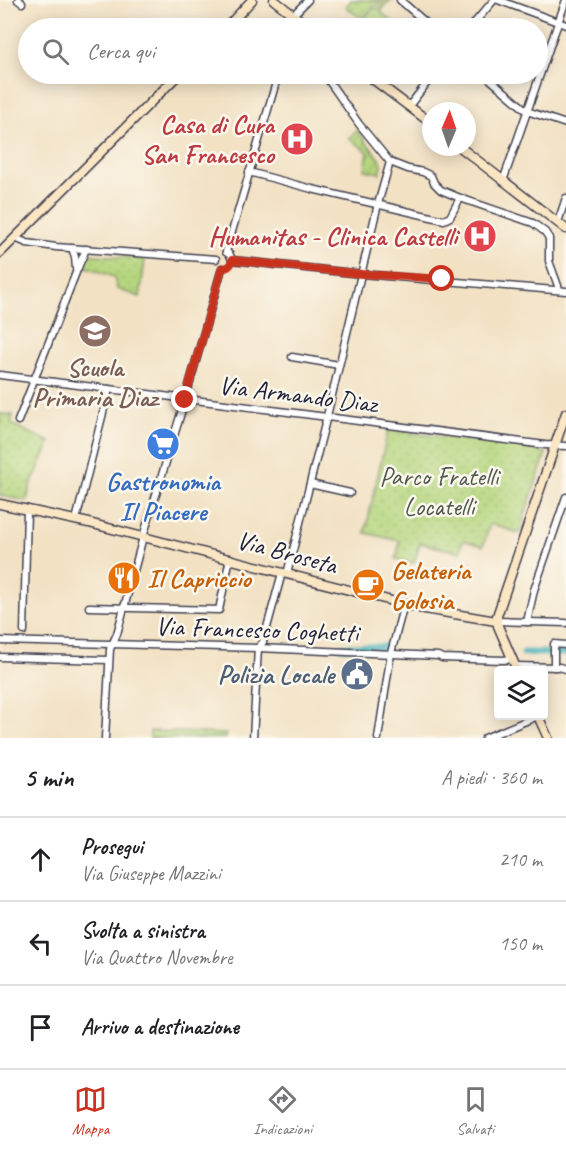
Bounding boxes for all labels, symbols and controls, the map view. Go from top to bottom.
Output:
search box [18,18,548,84]
icon: search [39,35,72,68]
text: Cerca qui [87,37,155,65]
north arrow [422,102,476,156]
place label: Casa di Cura San Francesco [141,108,276,171]
hospital icon: Casa di Cura San Francesco [279,121,315,157]
hospital icon: Humanitas - Clinica Castelli [462,218,498,254]
place label: Humanitas - Clinica Castelli [208,220,461,253]
route start [428,265,454,291]
school or university icon: Scuola Primaria Diaz [77,313,113,349]
place label: Scuola Primaria Diaz [32,351,160,414]
street label: Via Armando Diaz [217,368,382,421]
route end [171,386,197,412]
supermarket icon: Gastronomia Il Piacere [145,426,181,462]
park label: Parco Fratelli Locatelli [380,460,502,523]
place label: Gastronomia Il Piacere [106,465,222,528]
street label: Via Broseta [233,523,342,582]
place label: Gelateria Golosia [391,554,473,617]
restaurant icon: Il Capriccio [106,560,142,596]
place label: Il Capriccio [147,562,252,595]
cafe icon: Gelateria Golosia [350,567,386,603]
street label: Via Francesco Coghetti [155,609,362,650]
public building icon: Polizia Locale [339,656,375,692]
place label: Polizia Locale [218,658,336,691]
map controls [494,666,548,720]
button: layers [494,666,548,720]
text: 5 min [24,761,73,794]
text: A piedi · 360 m [441,765,542,790]
text: Prosegui [81,833,143,861]
icon: ahead [24,843,57,876]
text: 210 m [499,847,542,872]
text: Via Giuseppe Mazzini [81,861,221,886]
text: Svolta a sinistra [81,917,205,945]
icon: left [24,927,57,960]
text: 150 m [499,931,542,956]
text: Via Quattro Novembre [81,945,232,970]
icon: arrive [24,1011,57,1044]
text: Arrivo a destinazione [81,1013,239,1041]
tab: Mappa [72,1083,109,1139]
tab: Indicazioni [253,1083,312,1139]
tab: Salvati [457,1083,494,1139]

